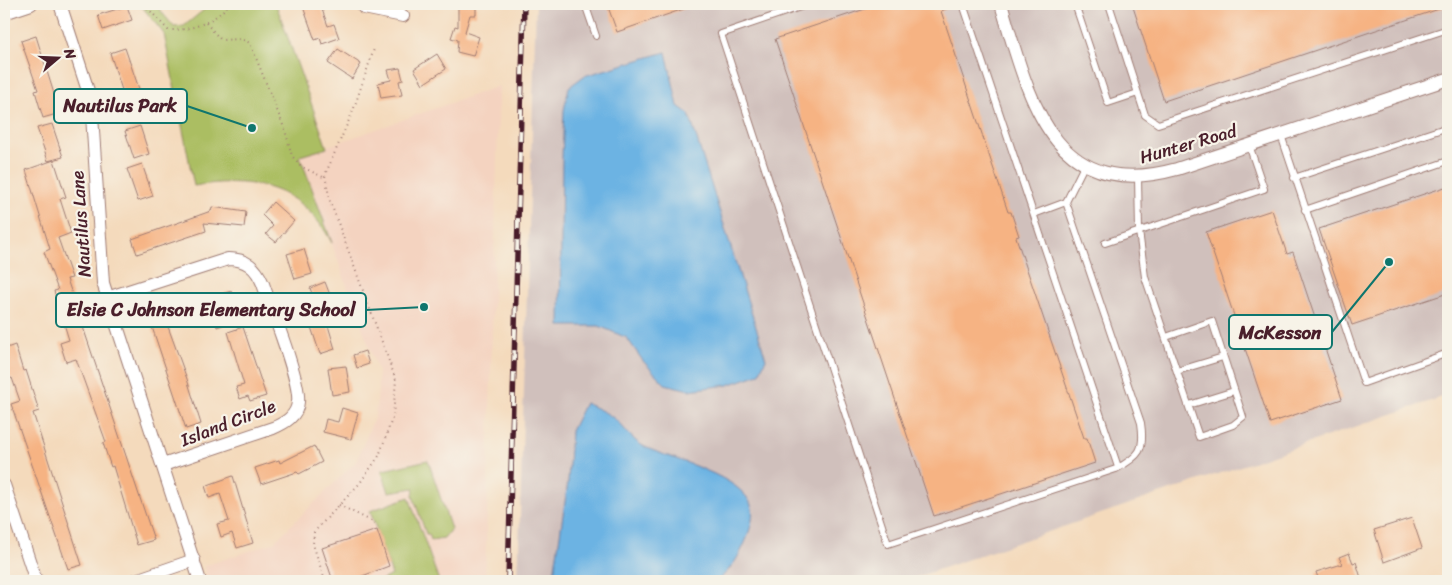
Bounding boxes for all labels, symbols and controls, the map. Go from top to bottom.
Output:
north arrow [32,32,82,82]
text: N [56,44,83,63]
callout: Nautilus Park [54,89,187,123]
text: Nautilus Park [62,89,178,122]
street label: Hunter Road [1136,114,1242,173]
street label: Nautilus Lane [61,169,101,278]
callout: Elsie C Johnson Elementary School [56,293,366,327]
text: Elsie C Johnson Elementary School [67,293,357,326]
callout: McKesson [1229,315,1332,349]
text: McKesson [1238,316,1322,349]
street label: Island Circle [175,390,281,456]

